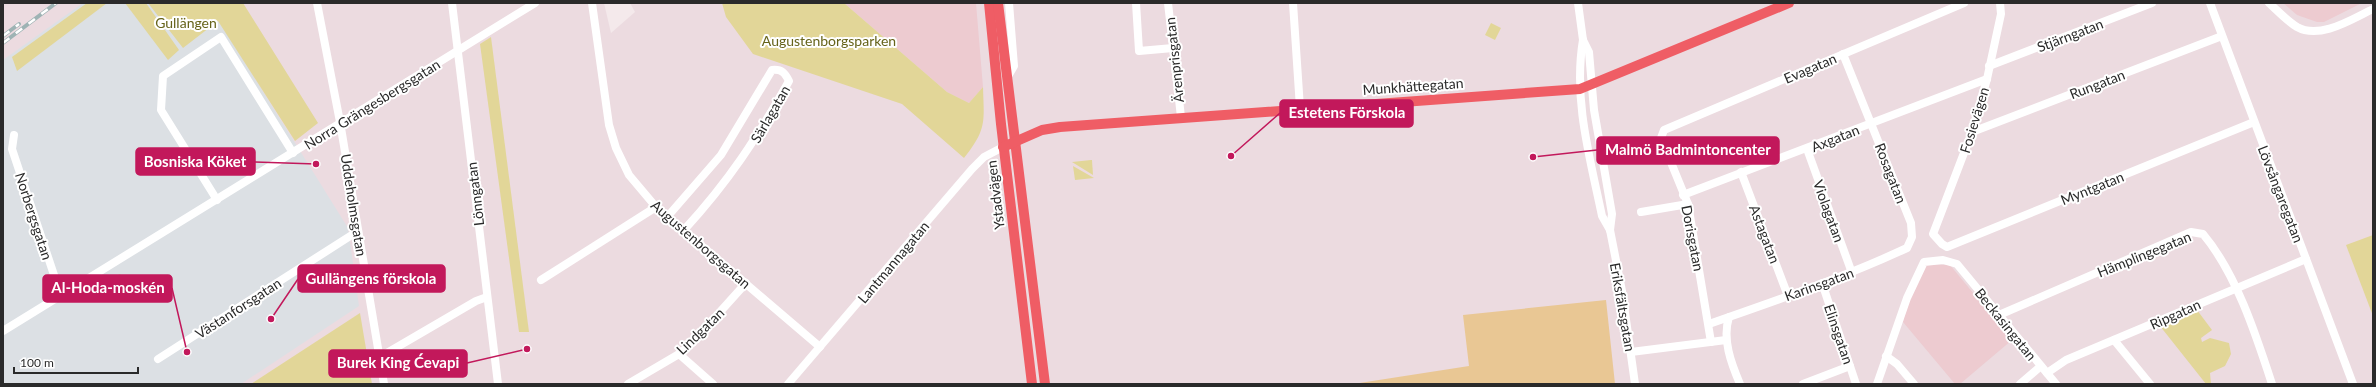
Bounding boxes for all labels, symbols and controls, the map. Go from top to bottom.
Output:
park label: Gullängen [155,14,217,31]
street label: Stjärngatan [2035,15,2105,55]
street label: Ärenprisgatan [1161,16,1187,104]
park label: Augustenborgsparken [762,32,896,49]
street label: Evagatan [1781,49,1839,87]
street label: Norra Grängesbergsgatan [301,55,443,153]
street label: Rungatan [2067,66,2127,102]
street label: Munkhättegatan [1362,74,1464,98]
street label: Särlagatan [747,82,793,146]
street label: Fosievägen [1956,85,1992,155]
callout: Estetens Förskola [1280,100,1413,127]
text: Estetens Förskola [1289,103,1405,121]
street label: Axgatan [1808,121,1862,155]
callout: Malmö Badmintoncenter [1597,137,1779,164]
text: Malmö Badmintoncenter [1605,140,1771,158]
street label: Rosagatan [1872,140,1910,206]
street label: Lövsångaregatan [2255,143,2307,245]
callout: Bosniska Köket [136,148,255,175]
text: Bosniska Köket [144,152,247,170]
street label: Uddeholmsgatan [337,152,371,258]
street label: Ystadvägen [982,159,1008,231]
street label: Lönngatan [463,161,487,227]
street label: Myntgatan [2058,168,2126,208]
street label: Norbergsgatan [12,170,56,262]
street label: Violagatan [1810,178,1848,244]
street label: Augustenborgsgatan [648,196,754,292]
street label: Astagatan [1746,202,1784,266]
street label: Dorisgatan [1678,204,1708,272]
street label: Lantmannagatan [854,218,932,306]
street label: Hämplingegatan [2095,227,2193,281]
street label: Eriksfältsgatan [1607,261,1639,353]
street label: Karinsgatan [1782,264,1856,304]
callout: Gullängens förskola [298,265,445,292]
text: Gullängens förskola [306,269,436,287]
street label: Västanforsgatan [192,274,284,342]
callout: Al-Hoda-moskén [43,275,172,302]
text: Al-Hoda-moskén [50,278,165,296]
street label: Beckasingatan [1972,284,2040,364]
street label: Ripgatan [2147,295,2203,333]
street label: Elinsgatan [1821,302,1857,366]
street label: Lindgatan [672,304,728,358]
scale bar [14,349,138,375]
callout: Burek King Ćevapi [329,350,467,377]
text: Burek King Ćevapi [337,353,459,371]
text: 100 m [20,355,54,370]

